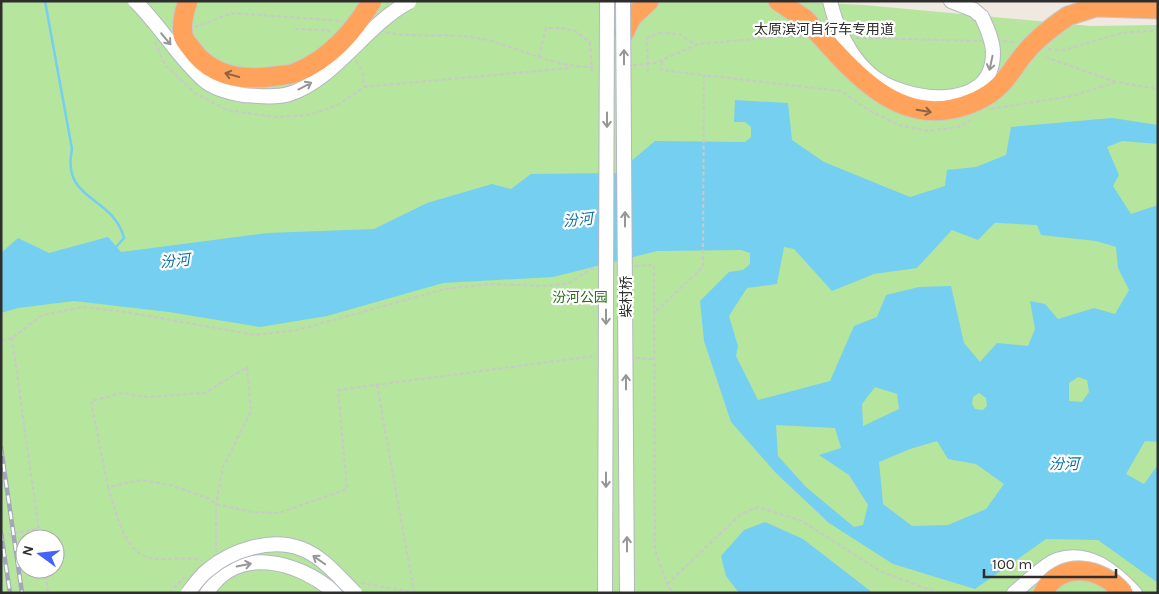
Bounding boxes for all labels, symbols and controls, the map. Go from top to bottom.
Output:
street label: 太原滨河自行车专用道 [754,21,894,38]
one-way arrow [161,32,172,45]
one-way arrow [619,49,629,65]
one-way arrow [986,55,995,71]
one-way arrow [225,70,241,80]
one-way arrow [297,81,312,90]
one-way arrow [915,106,931,116]
one-way arrow [602,112,612,128]
water label: 汾河 [562,209,597,231]
one-way arrow [620,211,630,228]
water label: 汾河 [159,250,194,272]
street label: 柴村桥 [618,276,635,318]
park label: 汾河公园 [552,289,608,306]
one-way arrow [601,309,611,325]
one-way arrow [621,374,631,390]
water label: 汾河 [1049,455,1082,473]
one-way arrow [601,472,610,488]
north arrow [15,529,65,579]
one-way arrow [622,536,632,552]
text: N [18,544,37,558]
scale bar [984,546,1116,578]
one-way arrow [312,555,326,565]
text: 100 m [992,555,1032,573]
one-way arrow [236,560,252,570]

